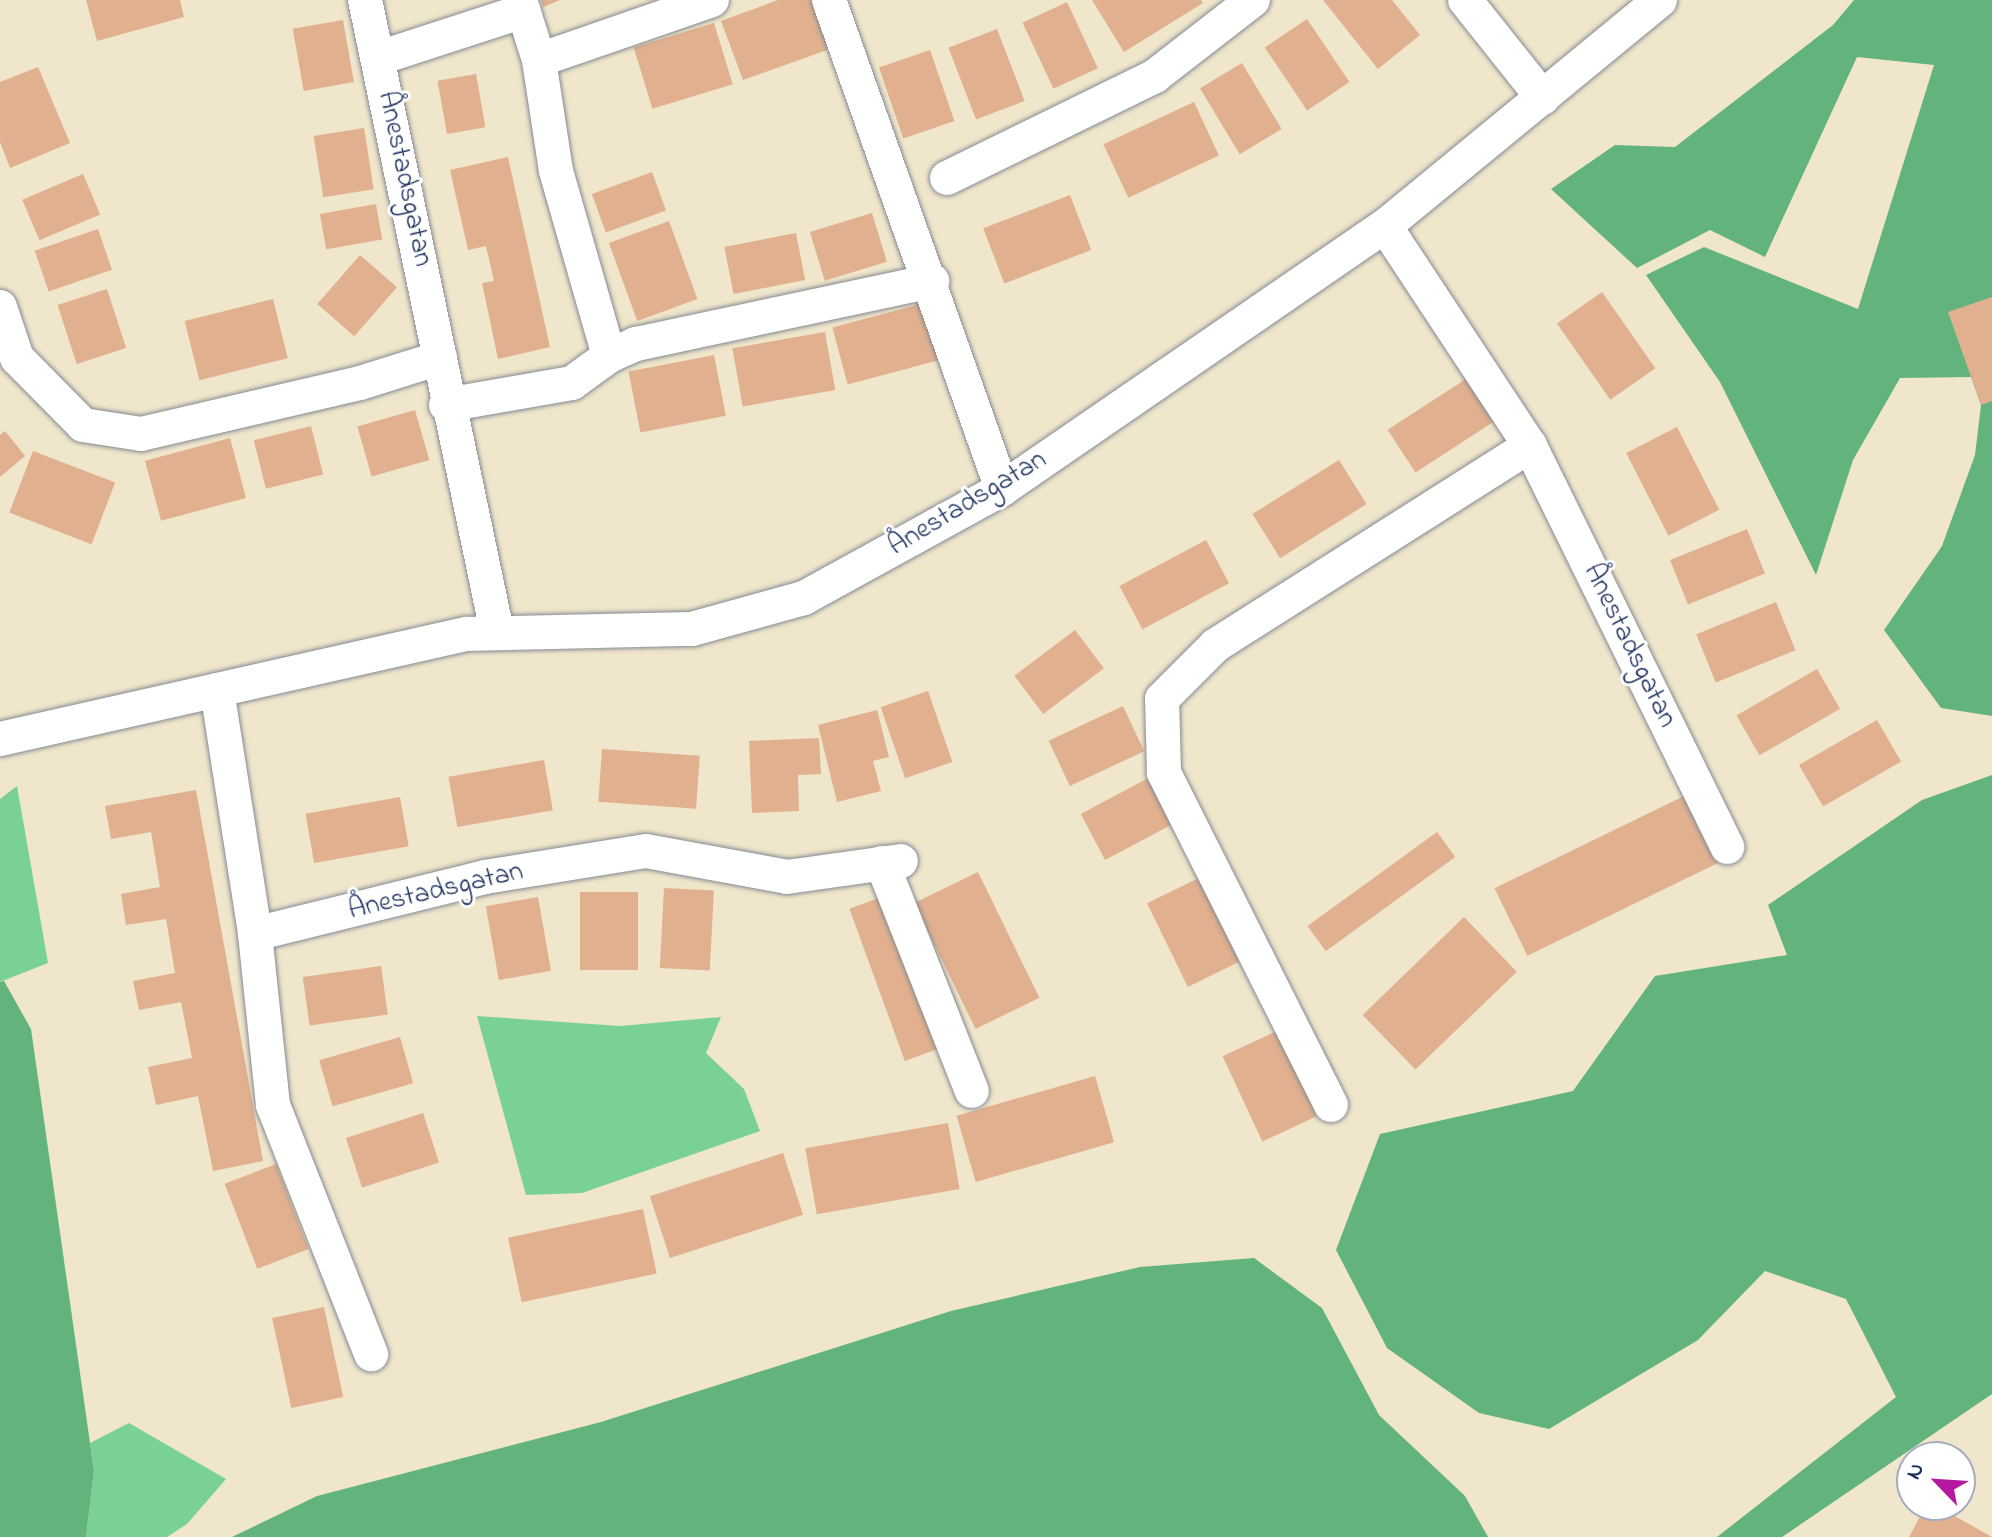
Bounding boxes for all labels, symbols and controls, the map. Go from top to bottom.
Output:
street label: Ånestadsgatan [369,88,439,270]
street label: Ånestadsgatan [883,444,1053,564]
street label: Ånestadsgatan [1575,558,1683,734]
street label: Ånestadsgatan [345,856,527,928]
north arrow [1896,1441,1976,1521]
text: N [1898,1458,1934,1485]

